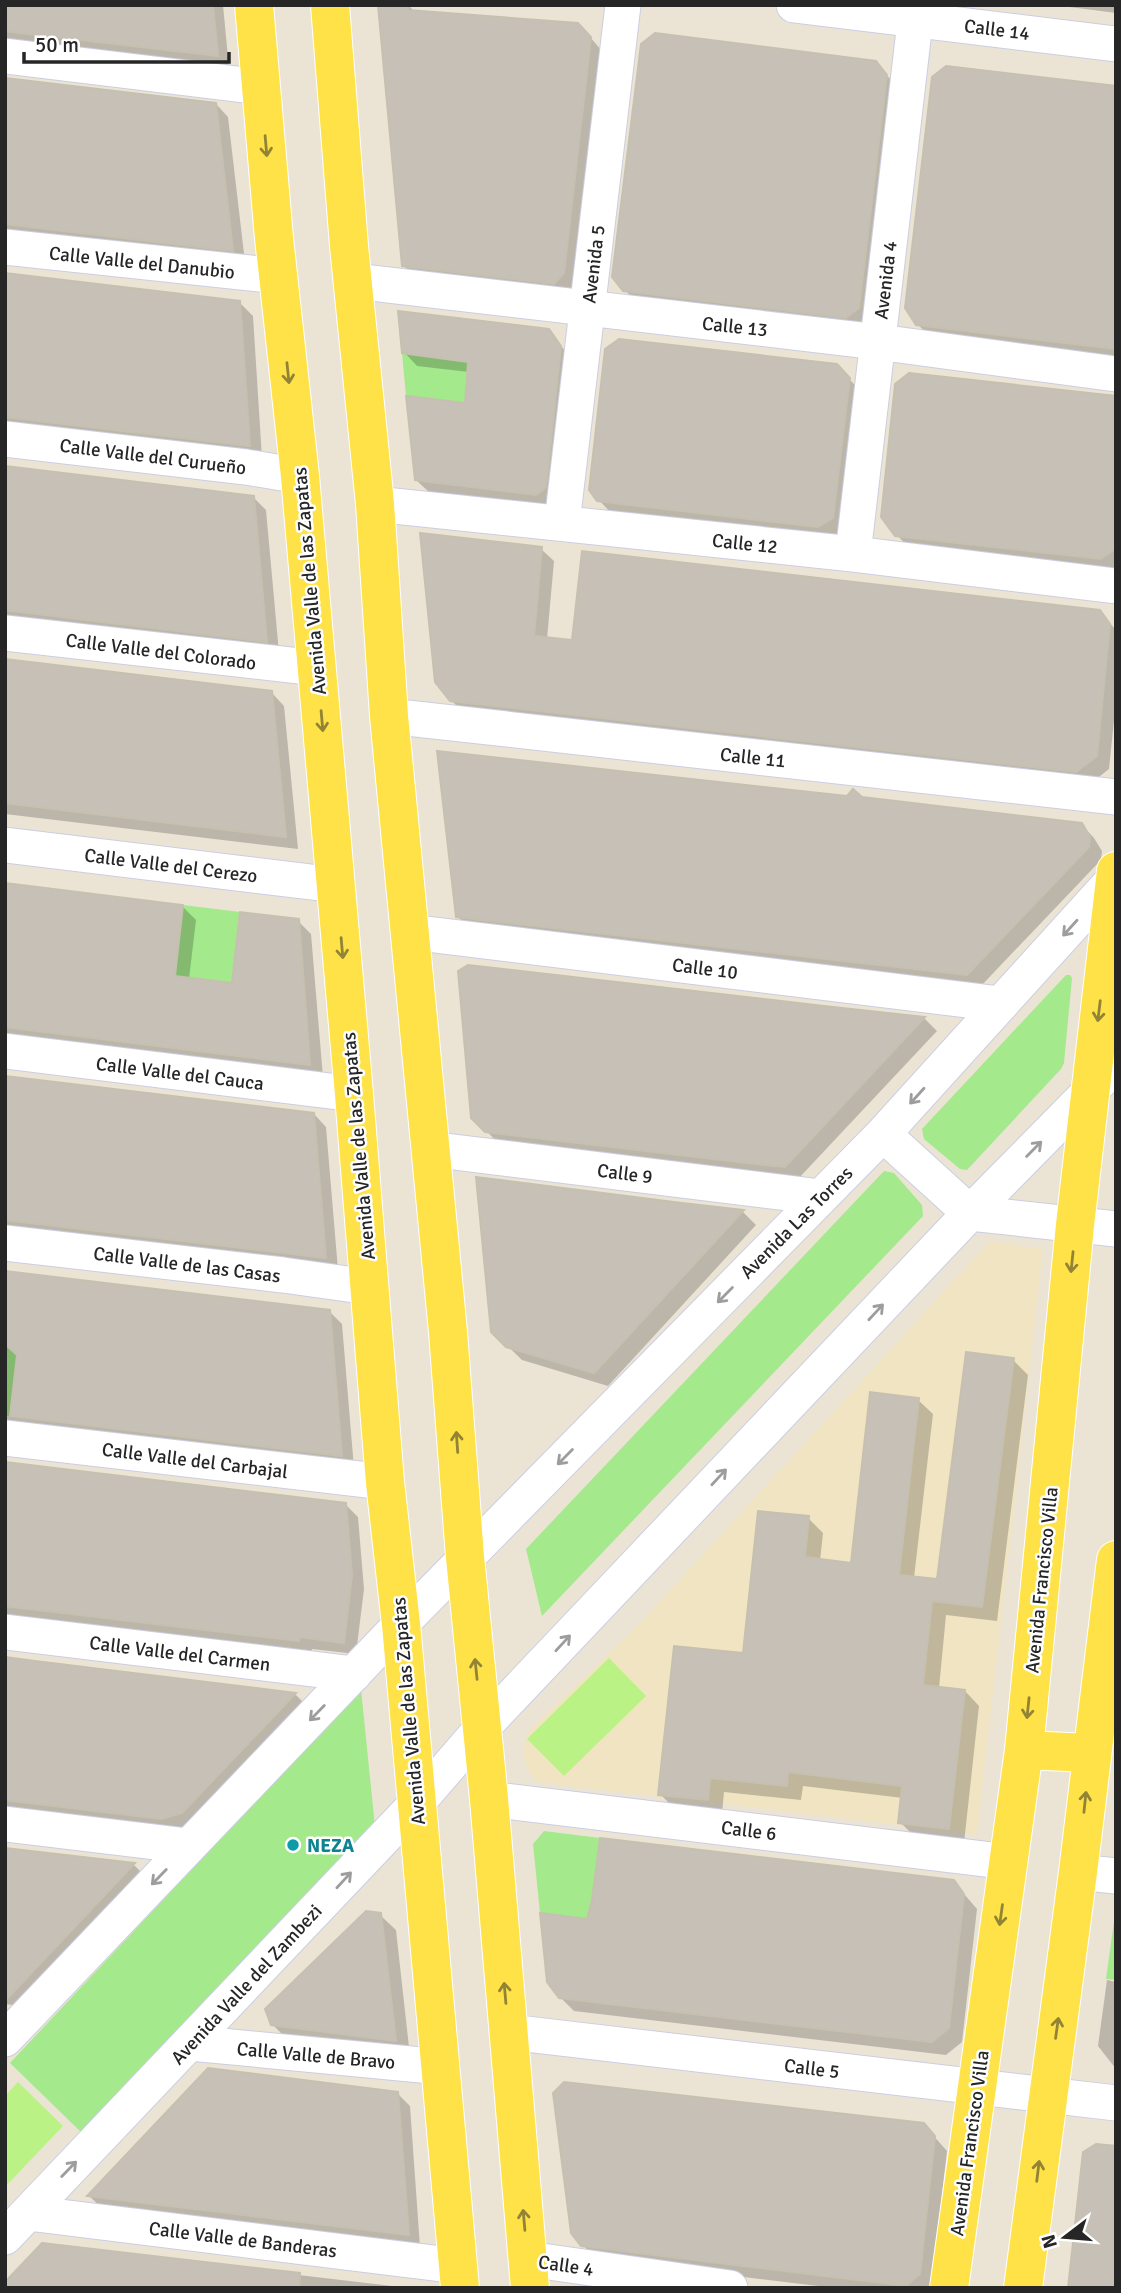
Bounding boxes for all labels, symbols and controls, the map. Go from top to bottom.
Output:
street label: Calle 14 [963,14,1031,46]
scale bar [24,21,229,65]
text: 50 m [35,32,79,58]
one-way arrow [260,135,273,157]
street label: Avenida 5 [577,224,611,305]
street label: Avenida 4 [869,240,903,321]
street label: Calle Valle del Danubio [48,241,236,285]
street label: Calle 13 [701,312,769,342]
one-way arrow [282,361,295,384]
street label: Calle Valle del Curueño [58,434,248,480]
street label: Avenida Valle de las Zapatas [288,466,332,696]
street label: Calle 12 [711,529,779,559]
street label: Calle Valle del Colorado [64,628,258,676]
one-way arrow [316,709,329,732]
street label: Calle 11 [719,743,787,773]
street label: Calle Valle del Cerezo [83,843,259,889]
one-way arrow [1062,919,1078,937]
one-way arrow [336,936,349,959]
street label: Calle 10 [671,953,739,985]
one-way arrow [1093,1000,1106,1022]
street label: Avenida Valle de las Zapatas [337,1031,381,1261]
street label: Calle Valle del Cauca [95,1052,265,1096]
one-way arrow [909,1087,925,1105]
one-way arrow [1025,1141,1042,1158]
street label: Calle 9 [596,1159,654,1189]
street label: Avenida Las Torres [735,1161,858,1284]
street label: Calle Valle de las Casas [92,1242,282,1288]
one-way arrow [1065,1250,1078,1273]
one-way arrow [716,1286,733,1303]
one-way arrow [868,1303,884,1321]
one-way arrow [450,1431,463,1454]
street label: Calle Valle del Carbajal [101,1438,289,1484]
one-way arrow [556,1448,573,1465]
one-way arrow [711,1469,728,1486]
street label: Avenida Francisco Villa [1020,1486,1064,1674]
street label: Avenida Valle de las Zapatas [387,1596,431,1826]
street label: Calle Valle del Carmen [88,1631,272,1677]
one-way arrow [554,1634,571,1651]
one-way arrow [470,1658,483,1681]
one-way arrow [1021,1696,1034,1719]
one-way arrow [308,1704,325,1721]
one-way arrow [1079,1791,1092,1814]
street label: Calle 6 [720,1816,778,1846]
place label: NEZA [307,1834,354,1858]
marker: NEZA [285,1837,301,1853]
one-way arrow [150,1868,167,1885]
one-way arrow [335,1872,352,1889]
street label: Avenida Valle del Zambezi [166,1900,327,2070]
one-way arrow [995,1903,1008,1925]
one-way arrow [498,1982,511,2005]
one-way arrow [1050,2017,1063,2040]
street label: Calle Valle de Bravo [236,2037,396,2075]
street label: Avenida Francisco Villa [945,2049,995,2237]
street label: Calle 5 [783,2054,841,2084]
one-way arrow [60,2161,77,2179]
one-way arrow [1031,2161,1044,2183]
north arrow [1030,2202,1100,2272]
one-way arrow [517,2209,530,2232]
street label: Calle Valle de Banderas [147,2217,338,2263]
text: N [1036,2232,1063,2251]
street label: Calle 4 [537,2250,595,2282]

